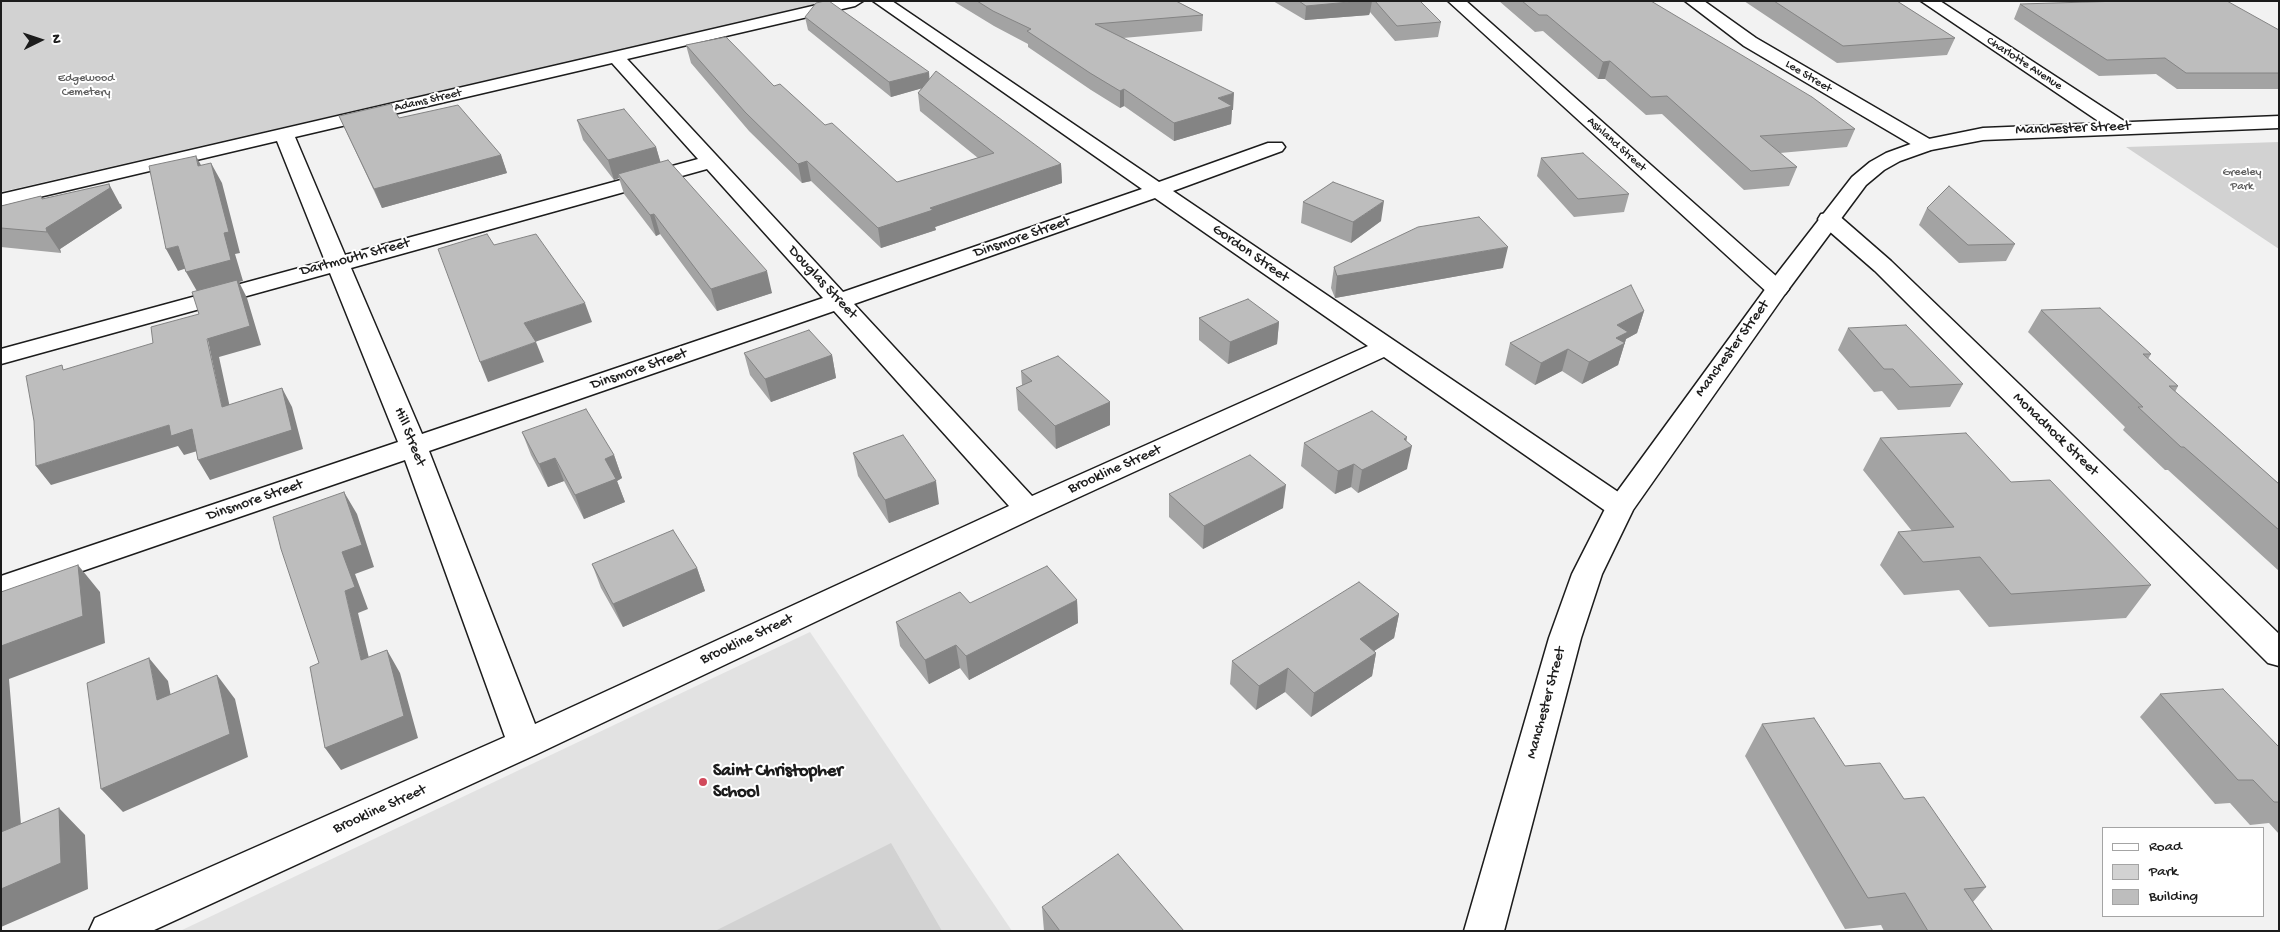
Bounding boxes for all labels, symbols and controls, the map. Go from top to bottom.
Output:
north arrow [15,15,65,65]
text: N [47,34,64,44]
street label: Charlotte Avenue [1983,34,2065,94]
street label: Lee Street [1782,58,1834,96]
park label: Edgewood Cemetery [58,72,114,100]
street label: Adams Street [393,86,463,116]
street label: Ashland Street [1583,115,1649,175]
street label: Manchester Street [2015,118,2131,140]
park label: Greeley Park [2223,166,2261,194]
street label: Dinsmore Street [971,213,1073,263]
street label: Gordon Street [1208,221,1292,287]
street label: Dartmouth Street [298,235,412,281]
street label: Douglas Street [783,243,861,323]
street label: Manchester Street [1692,297,1774,401]
street label: Dinsmore Street [588,345,690,395]
street label: Monadnock Street [2008,389,2102,481]
street label: Hill Street [389,405,429,469]
street label: Brookline Street [1066,441,1164,499]
street label: Dinsmore Street [204,476,306,526]
street label: Brookline Street [698,611,796,669]
street label: Manchester Street [1523,645,1571,761]
place label: Saint Christopher School [713,761,843,804]
marker: Saint Christopher School [697,776,709,788]
street label: Brookline Street [331,781,429,839]
legend [2102,827,2265,917]
text: Road [2149,838,2182,856]
text: Park [2149,863,2178,881]
text: Building [2149,888,2198,906]

